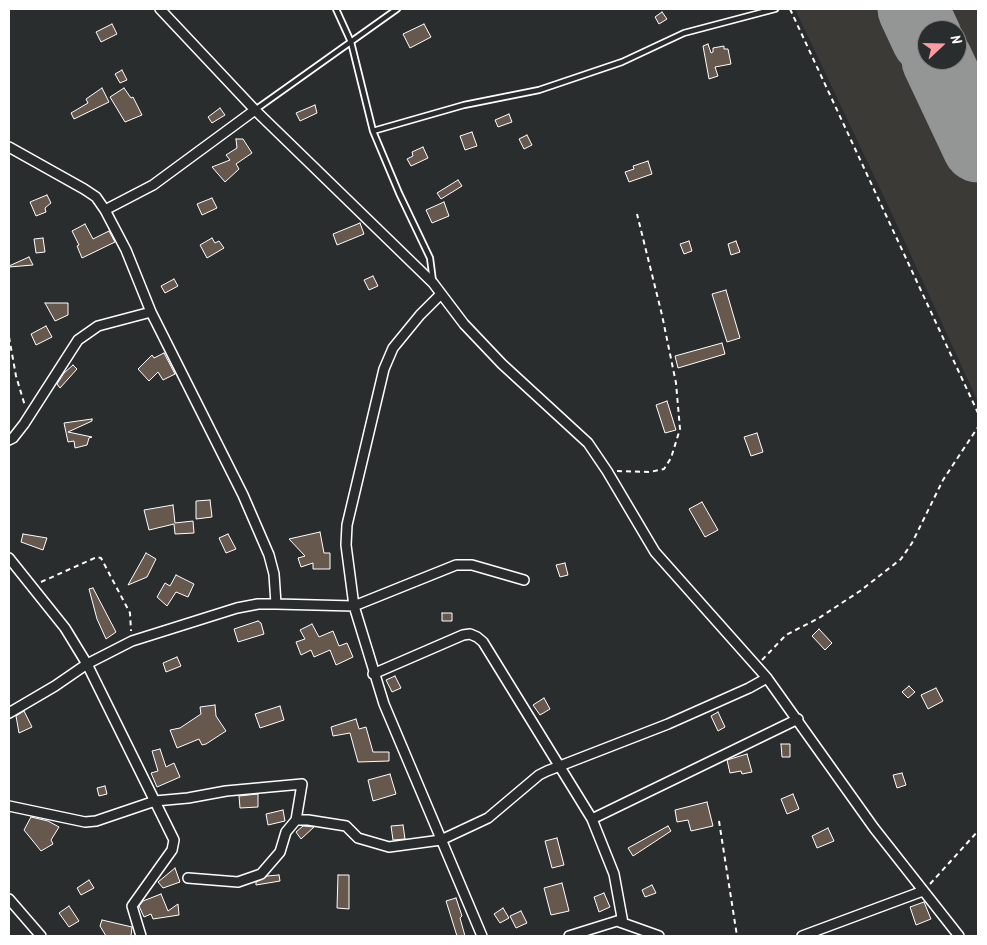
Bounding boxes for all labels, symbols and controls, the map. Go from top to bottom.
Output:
north arrow [917,20,967,70]
text: N [943,32,967,48]

